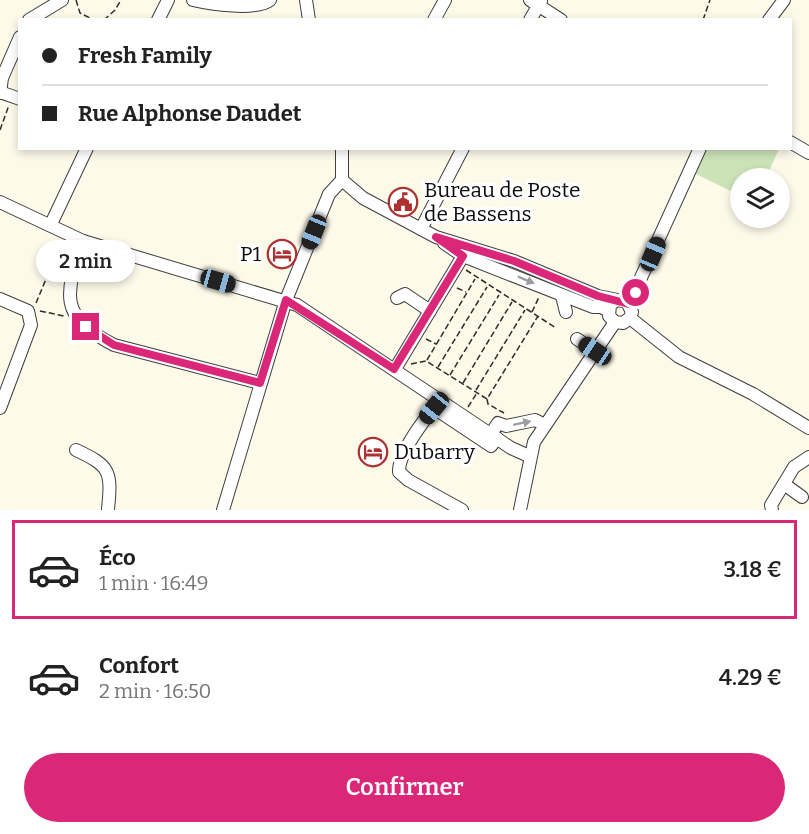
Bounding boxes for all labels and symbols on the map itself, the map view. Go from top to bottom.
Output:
place label: Bureau de Poste de Bassens [424,177,580,227]
public building icon: Bureau de Poste de Bassens [387,186,419,218]
car [299,212,329,252]
car [638,234,668,274]
hotel icon: P1 [266,238,298,270]
callout: 2 min [36,240,136,282]
place label: P1 [240,241,261,267]
car [198,267,238,295]
one-way arrow [517,276,535,285]
route start [622,279,649,306]
route end [72,313,99,340]
car [575,333,615,369]
car [416,388,452,428]
one-way arrow [512,418,531,427]
hotel icon: Dubarry [357,436,389,468]
place label: Dubarry [394,439,476,465]

